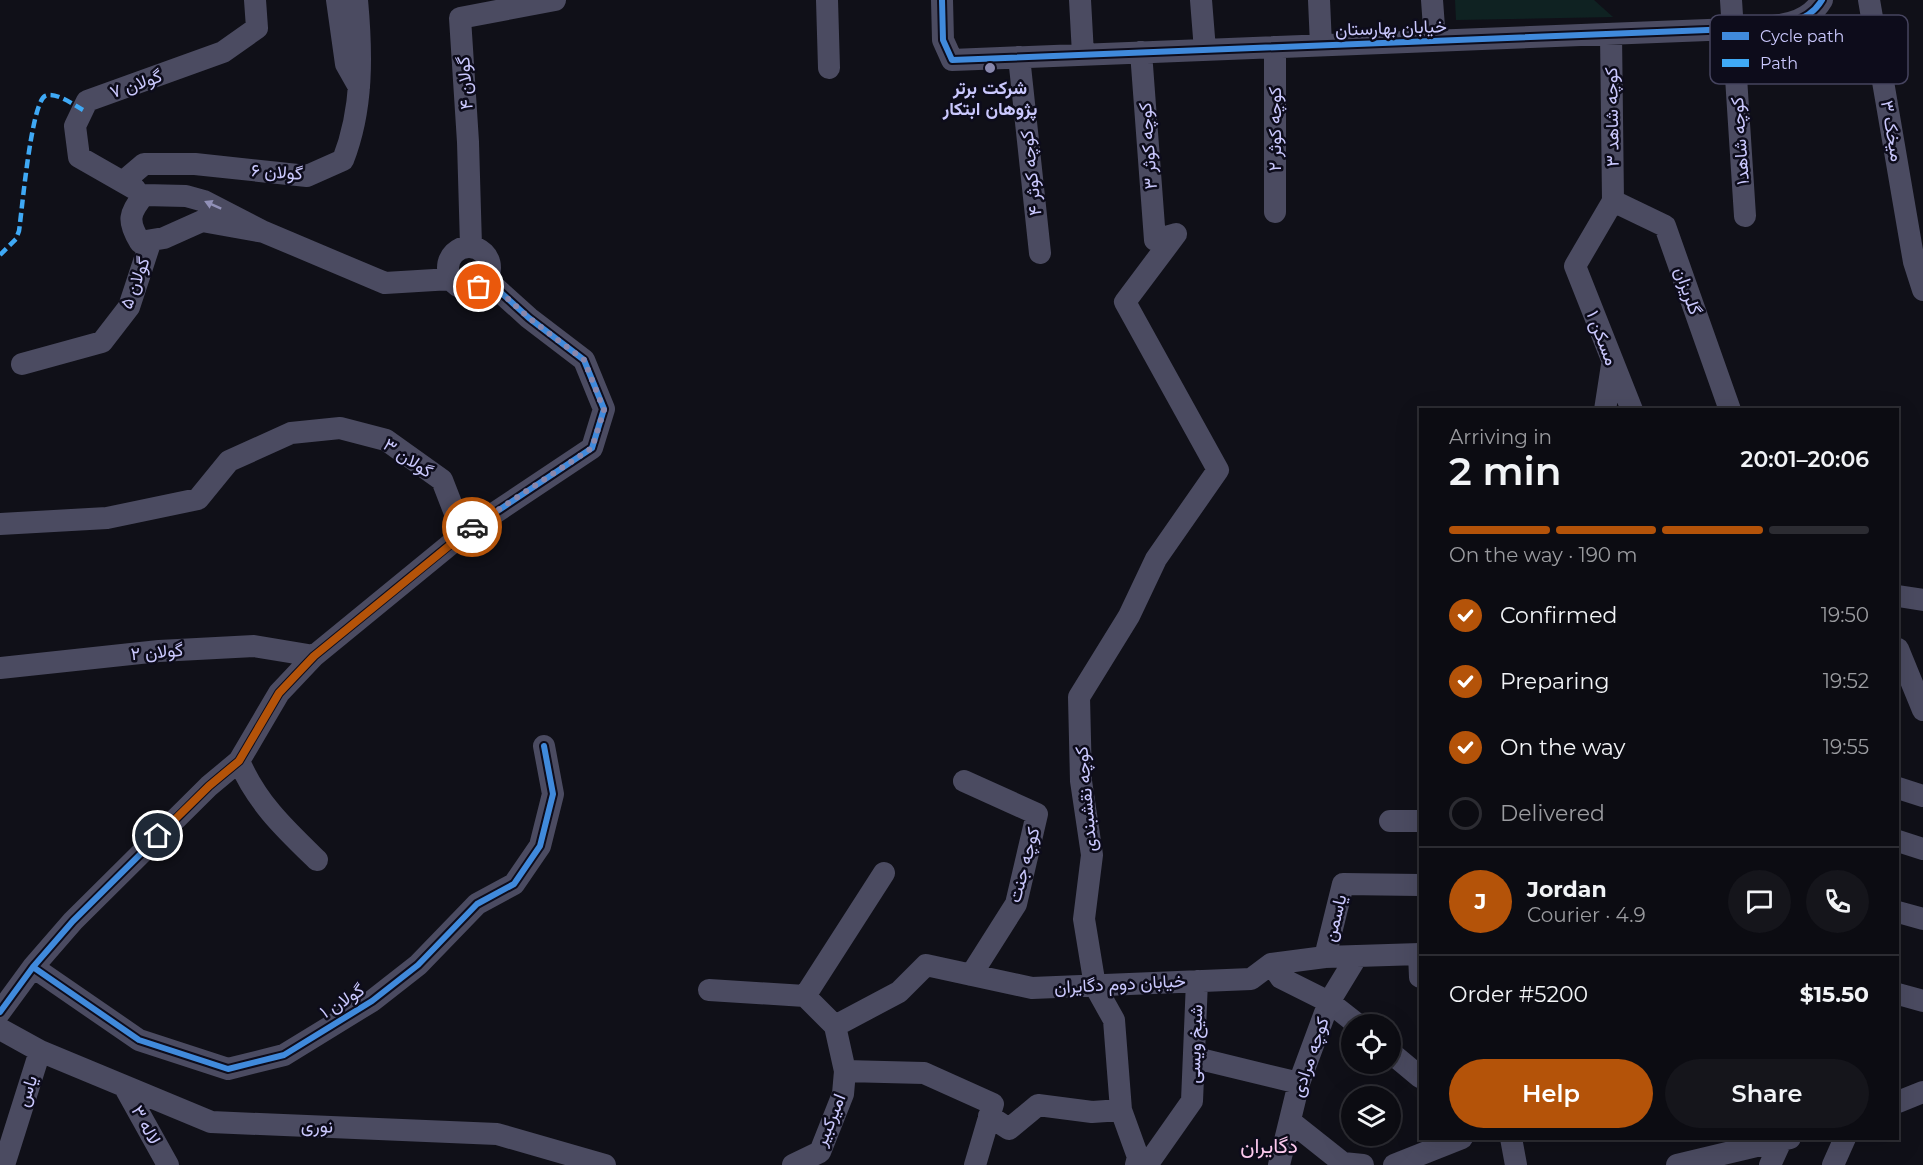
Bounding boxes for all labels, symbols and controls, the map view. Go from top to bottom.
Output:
street label: خیابان بهارستان [1335,15,1447,41]
legend [1710,15,1908,84]
text: Cycle path [1760,27,1844,46]
text: Path [1760,54,1798,73]
street label: گولان ۴ [452,56,478,110]
marker: شرکت برتر پژوهان ابتکار [983,61,997,75]
street label: گولان ۷ [107,65,165,103]
street label: کوچه شاهد ۳ [1600,67,1625,167]
place label: شرکت برتر پژوهان ابتکار [942,77,1037,121]
street label: کوچه کوثر ۲ [1264,87,1287,171]
street label: کوچه شاهد۱ [1726,96,1755,186]
street label: میخک ۳ [1876,99,1908,163]
street label: کوچه کوثر ۳ [1134,102,1163,190]
street label: کوچه کوثر ۴ [1016,129,1047,217]
street label: گولان ۶ [250,159,304,185]
one-way arrow [203,200,221,210]
street label: گولان ۵ [115,254,155,312]
pin [453,261,504,312]
street label: گلریزان [1670,264,1706,318]
icon: bag [462,270,495,303]
street label: مسکن ۱ [1582,308,1622,368]
text: Arriving in [1449,425,1552,449]
street label: گولان ۳ [379,434,437,482]
text: 20:01–20:06 [1741,446,1869,473]
text: 2 min [1449,447,1562,495]
courier [442,497,502,557]
icon: car [456,511,489,544]
text: On the way · 190 m [1449,543,1638,567]
icon: check [1449,599,1482,632]
text: Confirmed [1500,602,1617,629]
text: 19:50 [1821,603,1869,627]
street label: گولان ۲ [130,639,184,665]
icon: check [1449,665,1482,698]
text: Preparing [1500,668,1609,695]
text: 19:52 [1823,669,1869,693]
icon: check [1449,731,1482,764]
text: On the way [1500,734,1625,761]
text: 19:55 [1823,735,1869,759]
street label: کوچه نقشبندی [1070,745,1103,853]
text: Delivered [1500,800,1605,827]
pin [132,810,183,861]
icon: home [141,819,174,852]
street label: کوچه جنت [1003,825,1046,905]
button: chat [1728,870,1791,933]
button: phone [1806,870,1869,933]
text: Jordan [1527,876,1607,903]
text: J [1475,888,1486,915]
street label: یاسمن [1319,892,1351,944]
text: Courier · 4.9 [1527,903,1646,927]
street label: خیابان دوم دگایران [1054,970,1186,999]
street label: گولان ۱ [316,979,368,1023]
text: Order #5200 [1449,981,1588,1008]
text: $15.50 [1800,981,1869,1008]
street label: شیخ ویسی [1183,1004,1208,1084]
street label: کوچه مرادی [1286,1014,1335,1100]
map controls [1341,1014,1401,1146]
button: locate [1341,1014,1401,1074]
button: Help [1449,1059,1653,1128]
button: Share [1665,1059,1869,1128]
street label: یاس [12,1073,42,1109]
button: layers [1341,1086,1401,1146]
street label: امیرکبیر [809,1091,850,1150]
street label: لاله ۳ [126,1102,166,1148]
street label: نوری [301,1114,333,1138]
district label: دگایران [1240,1133,1298,1159]

